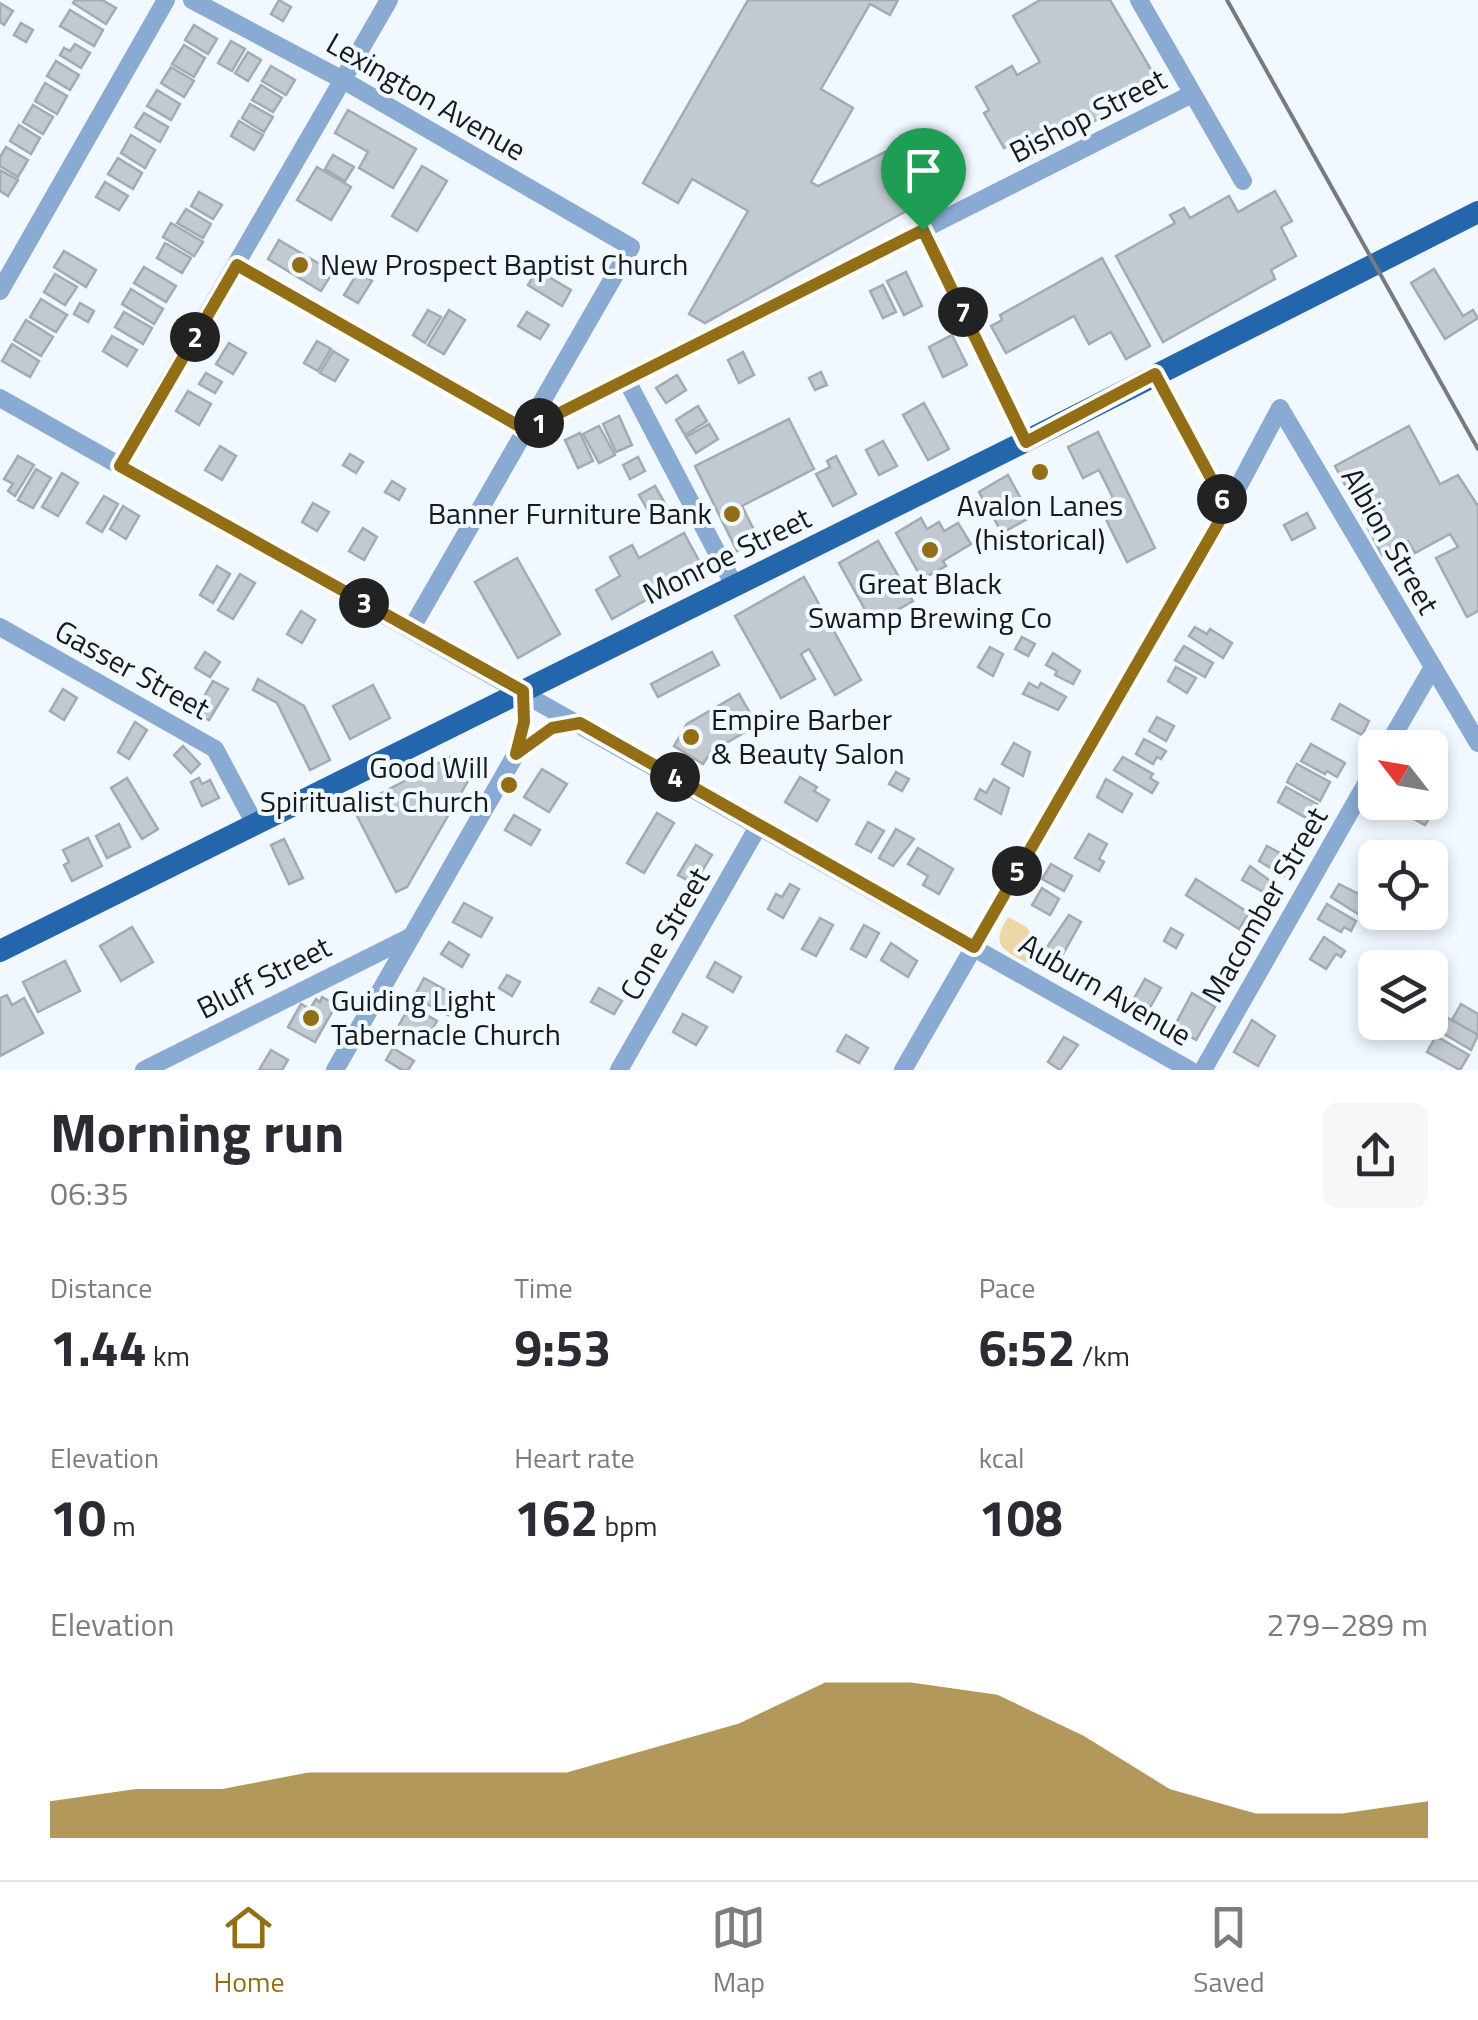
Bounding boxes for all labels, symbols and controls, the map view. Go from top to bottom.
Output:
street label: Lexington Avenue [318,20,535,172]
street label: Bishop Street [1001,56,1174,174]
pin [881,128,966,231]
icon: arrive [896,143,951,198]
place label: New Prospect Baptist Church [320,241,688,287]
marker: New Prospect Baptist Church [289,254,311,276]
pin: 7 [938,287,988,337]
text: 7 [955,290,971,333]
pin: 2 [170,312,220,362]
text: 2 [187,315,203,358]
pin: 1 [514,398,564,448]
text: 1 [531,401,547,444]
street label: Albion Street [1330,458,1452,623]
marker: Avalon Lanes (historical) [1029,461,1051,483]
pin: 6 [1197,474,1247,524]
text: 6 [1214,477,1230,520]
place label: Avalon Lanes (historical) [957,482,1123,562]
place label: Banner Furniture Bank [428,490,712,536]
street label: Monroe Street [635,494,819,616]
marker: Banner Furniture Bank [721,503,743,525]
marker: Great Black Swamp Brewing Co [919,539,941,561]
place label: Great Black Swamp Brewing Co [808,560,1052,640]
pin: 3 [339,578,389,628]
text: 3 [356,581,372,624]
street label: Gasser Street [47,608,219,731]
place label: Empire Barber & Beauty Salon [711,696,905,776]
marker: Empire Barber & Beauty Salon [680,726,702,748]
north arrow [1358,730,1448,820]
map controls [1358,730,1448,1040]
place label: Good Will Spiritualist Church [260,744,489,824]
pin: 4 [650,752,700,802]
text: 4 [667,755,683,798]
marker: Good Will Spiritualist Church [498,774,520,796]
street label: Macomber Street [1189,798,1339,1011]
button: locate [1358,840,1448,930]
pin: 5 [992,846,1042,896]
text: 5 [1009,849,1025,892]
street label: Cone Street [607,858,721,1009]
street label: Auburn Avenue [1011,921,1200,1057]
street label: Bluff Street [188,923,339,1031]
button: layers [1358,950,1448,1040]
place label: Guiding Light Tabernacle Church [331,977,561,1057]
marker: Guiding Light Tabernacle Church [300,1007,322,1029]
text: Morning run [50,1090,344,1173]
button: share [1323,1103,1428,1208]
text: 06:35 [50,1169,129,1217]
text: Distance [50,1266,152,1309]
text: Time [514,1266,573,1309]
text: Pace [979,1266,1035,1309]
text: 1.44 [50,1309,147,1385]
text: 9:53 [514,1309,611,1385]
text: 6:52 [979,1309,1075,1385]
text: km [147,1334,190,1377]
text: /km [1075,1334,1130,1377]
text: Elevation [50,1436,159,1479]
text: Heart rate [514,1436,635,1479]
text: kcal [979,1436,1024,1479]
text: 10 [50,1479,106,1555]
text: 162 [514,1479,598,1555]
text: 108 [979,1479,1063,1555]
text: m [106,1504,136,1547]
text: bpm [598,1504,657,1547]
text: Elevation [50,1600,174,1648]
text: 279–289 m [1266,1600,1428,1648]
tab: Home [213,1900,285,2003]
tab: Map [711,1900,766,2003]
tab: Saved [1193,1900,1265,2003]

